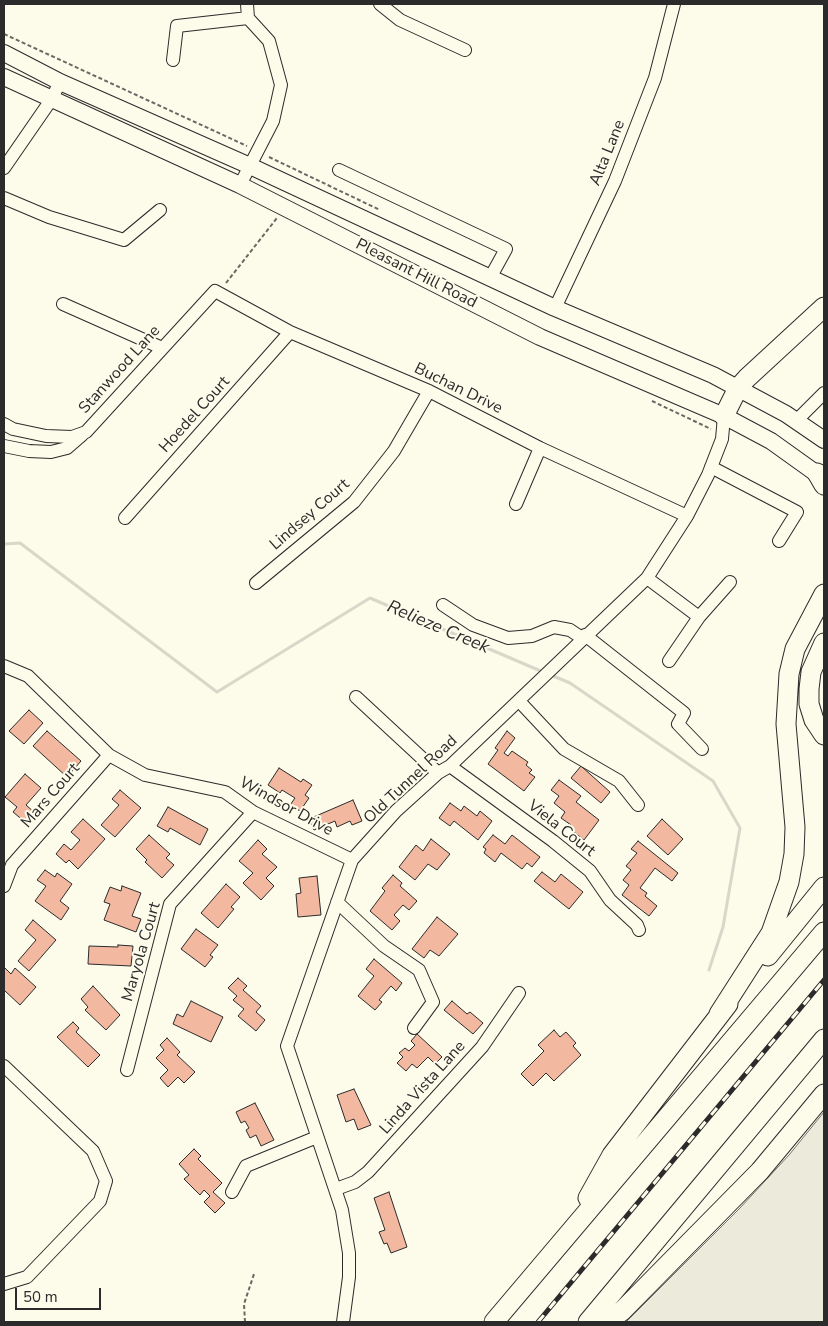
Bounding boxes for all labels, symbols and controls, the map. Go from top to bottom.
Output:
street label: Alta Lane [586,117,630,189]
street label: Pleasant Hill Road [352,235,480,313]
street label: Stanwood Lane [75,322,165,418]
street label: Buchan Drive [411,359,505,419]
street label: Hoedel Court [156,373,234,457]
street label: Lindsey Court [266,475,354,555]
water label: Relieze Creek [383,597,493,659]
street label: Old Tunnel Road [360,732,462,828]
street label: Mars Court [18,760,84,832]
street label: Windsor Drive [236,773,336,841]
street label: Viela Court [523,797,599,861]
street label: Maryola Court [119,900,165,1004]
street label: Linda Vista Lane [376,1037,470,1139]
scale bar [18,1278,104,1310]
text: 50 m [23,1287,58,1307]

